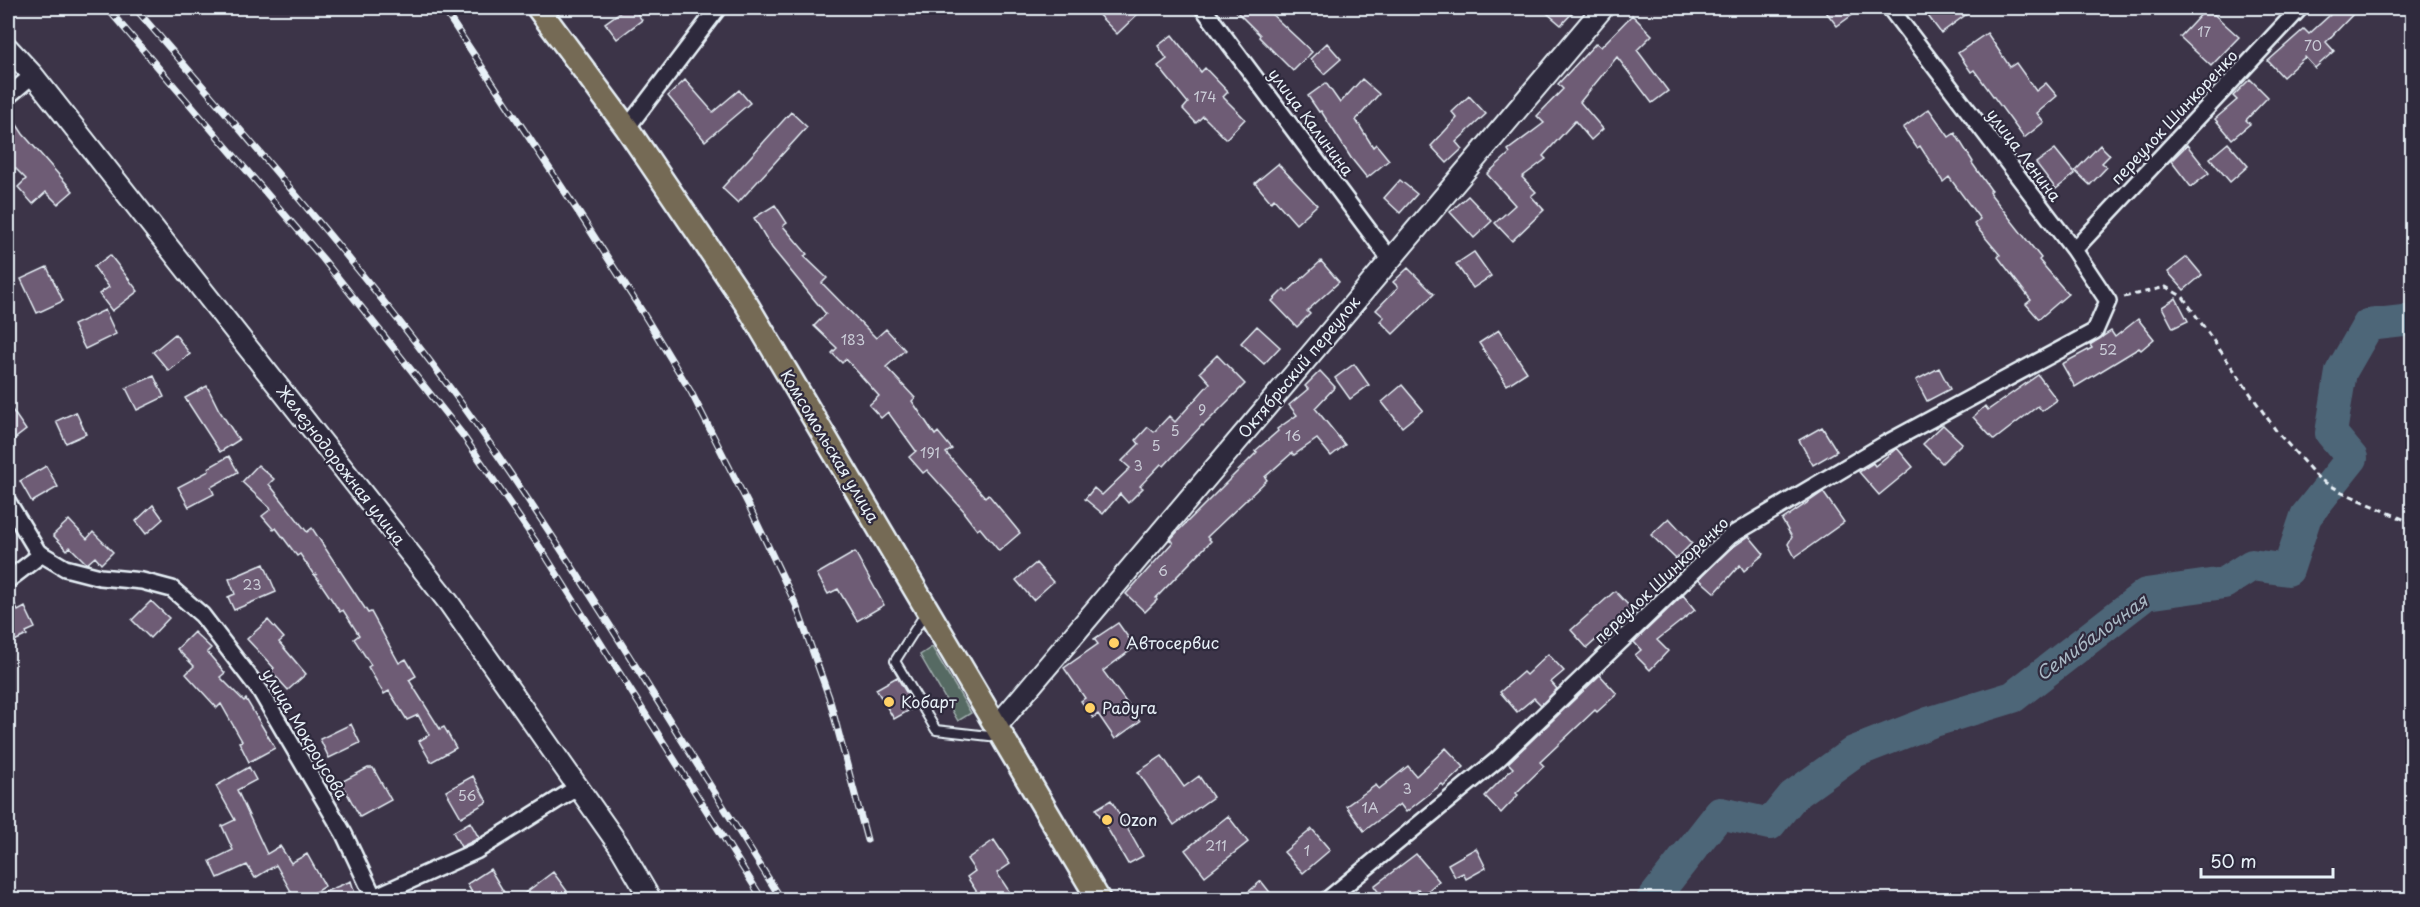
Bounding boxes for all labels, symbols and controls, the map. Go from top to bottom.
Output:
house number: 17 [2197,21,2211,42]
house number: 70 [2304,35,2322,56]
street label: переулок Шинкоренко [2104,43,2242,189]
street label: улица Калинина [1263,63,1360,180]
house number: 174 [1193,86,1217,107]
street label: улица Ленина [1982,103,2068,206]
street label: Октябрьский переулок [1231,290,1365,443]
house number: 183 [841,329,865,350]
house number: 52 [2099,339,2117,360]
street label: Комсомольская улица [776,365,886,526]
street label: Железнодорожная улица [272,379,412,550]
house number: 9 [1198,399,1206,420]
house number: 5 [1170,420,1180,441]
house number: 16 [1285,425,1301,446]
house number: 5 [1151,435,1161,456]
house number: 191 [920,442,940,463]
house number: 3 [1133,455,1143,476]
street label: переулок Шинкоренко [1587,510,1733,648]
house number: 6 [1158,560,1168,581]
house number: 23 [243,574,261,595]
water label: Семибалочная [2030,586,2154,687]
place label: Автосервис [1126,630,1219,654]
marker: Автосервис [1107,636,1121,650]
street label: улица Мокроусова [257,663,355,804]
place label: Кобарт [901,689,957,713]
marker: Кобарт [882,695,896,709]
place label: Радуга [1102,695,1157,719]
marker: Радуга [1083,701,1097,715]
house number: 3 [1402,778,1412,799]
house number: 56 [458,785,477,806]
house number: 1А [1361,797,1379,818]
place label: Ozon [1119,807,1157,831]
marker: Ozon [1100,813,1114,827]
house number: 211 [1205,835,1227,856]
house number: 1 [1304,840,1310,861]
scale bar [2201,841,2333,879]
text: 50 m [2210,847,2257,874]

